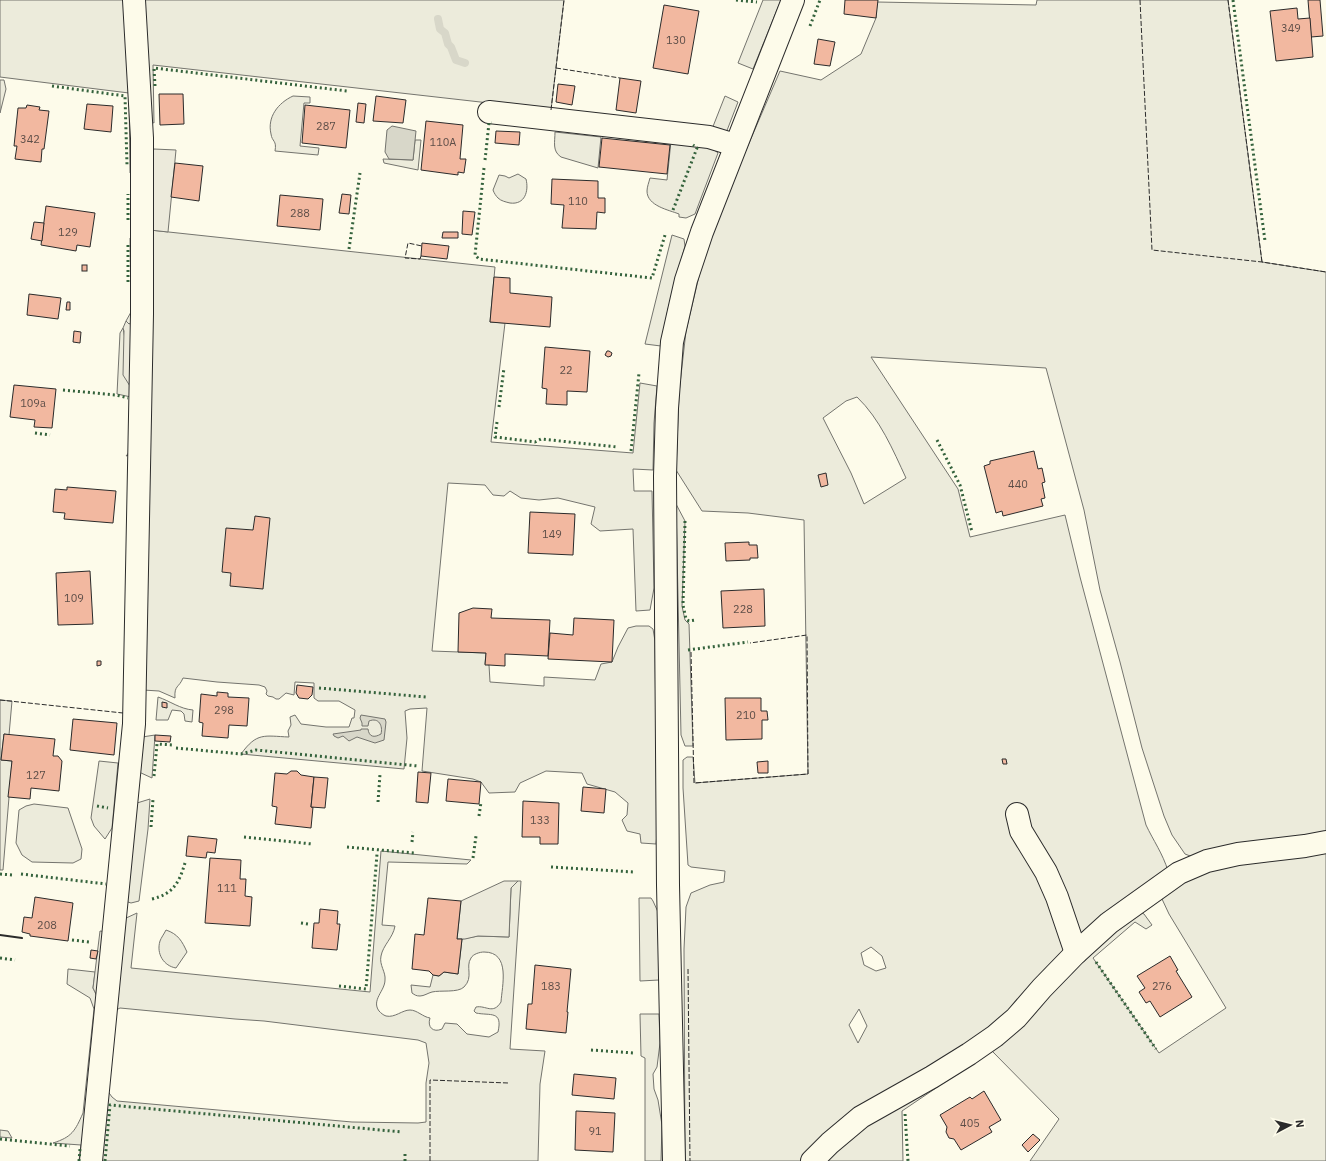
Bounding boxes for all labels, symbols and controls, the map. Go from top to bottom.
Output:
house number: 349 [1281,21,1301,35]
house number: 130 [666,33,686,47]
house number: 287 [316,119,336,133]
house number: 342 [20,132,40,146]
house number: 110A [430,135,456,149]
house number: 110 [568,194,588,208]
house number: 288 [290,206,310,220]
house number: 129 [58,225,78,239]
house number: 22 [559,363,573,377]
house number: 109a [20,396,46,410]
house number: 440 [1008,477,1028,491]
house number: 149 [542,527,562,541]
house number: 109 [64,591,84,605]
house number: 228 [733,602,753,616]
house number: 298 [214,703,234,717]
house number: 210 [736,708,756,722]
house number: 127 [26,768,46,782]
house number: 133 [530,813,550,827]
house number: 111 [217,881,237,895]
house number: 208 [37,918,57,932]
house number: 183 [541,979,561,993]
house number: 276 [1152,979,1172,993]
north arrow [1270,1105,1310,1145]
house number: 405 [960,1116,980,1130]
text: N [1292,1119,1307,1129]
house number: 91 [588,1124,602,1138]

